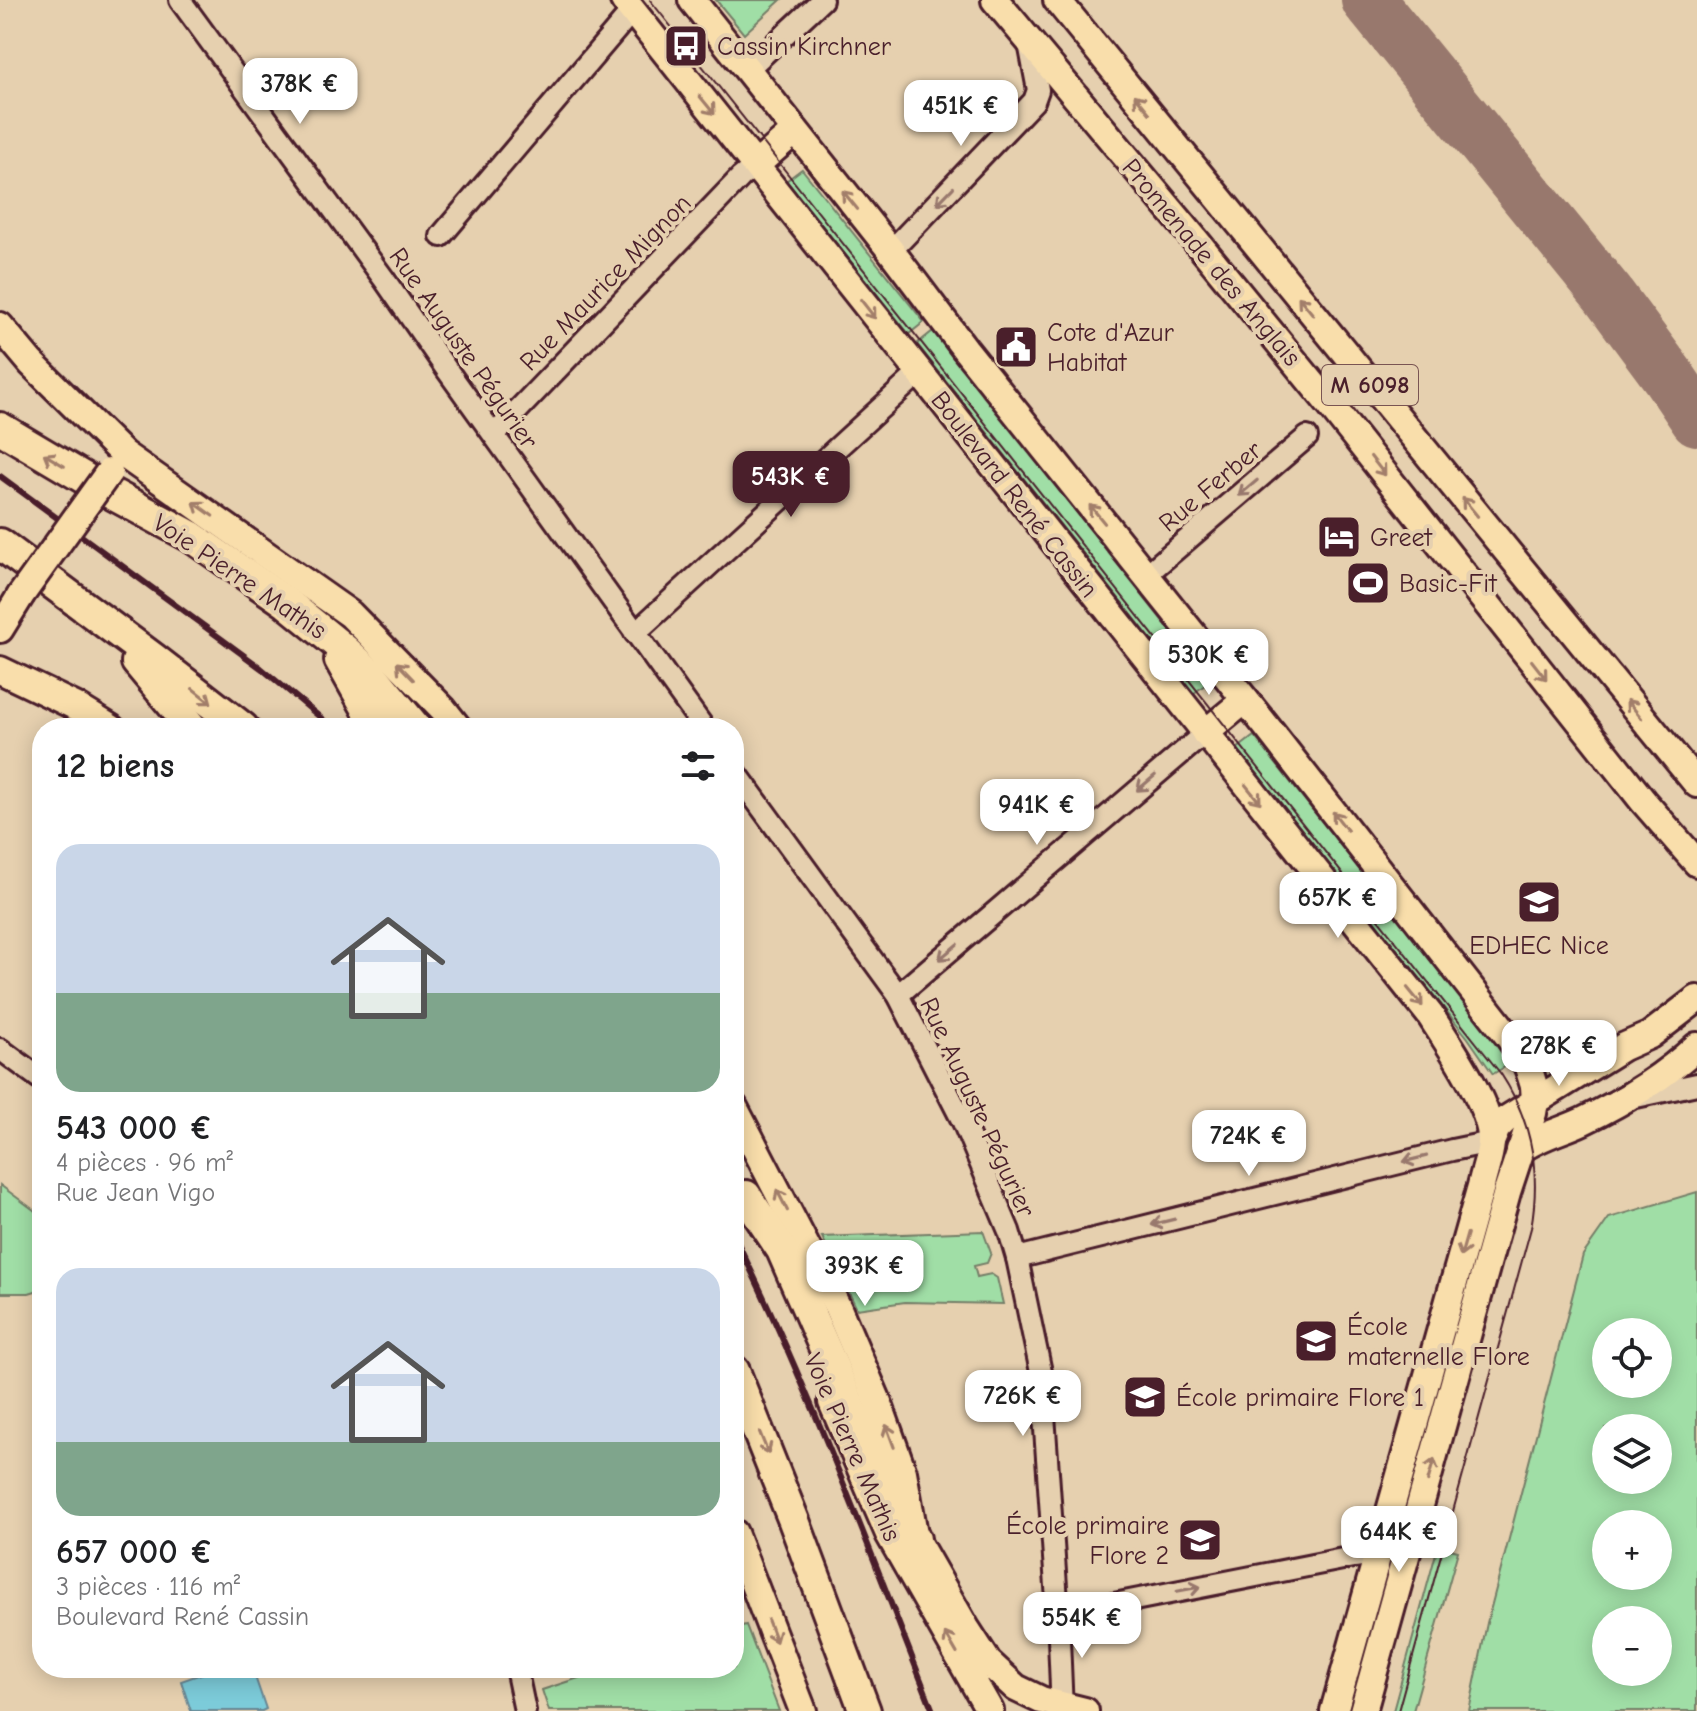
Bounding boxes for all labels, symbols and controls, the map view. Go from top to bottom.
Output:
bus stop icon: Cassin Kirchner [662,22,710,70]
place label: Cassin Kirchner [717,32,892,62]
pin: 378K € [235,58,365,126]
text: 378K € [261,69,339,99]
pin: 451K € [896,80,1026,148]
text: 451K € [922,91,1000,121]
one-way arrow [699,94,716,115]
one-way arrow [1133,94,1151,115]
street label: Promenade des Anglais [1116,153,1307,372]
one-way arrow [935,186,954,206]
street label: Rue Maurice Mignon [514,188,698,377]
one-way arrow [841,189,859,210]
street label: Rue Auguste Pégurier [383,242,544,455]
one-way arrow [1297,296,1315,316]
one-way arrow [860,298,877,319]
place label: Cote d'Azur Habitat [1047,318,1174,378]
public building icon: Cote d'Azur Habitat [992,323,1040,371]
road number: M 6098 [1322,365,1418,405]
street label: Boulevard René Cassin [924,386,1104,604]
street label: Rue Ferber [1153,435,1269,538]
pin: 543K € [726,451,856,519]
one-way arrow [43,452,66,468]
one-way arrow [1369,455,1387,476]
text: 543K € [751,462,831,492]
one-way arrow [1239,479,1259,497]
one-way arrow [1461,497,1479,518]
one-way arrow [192,501,214,517]
one-way arrow [1088,504,1106,525]
street label: Voie Pierre Mathis [147,508,332,646]
hotel icon: Greet [1315,513,1363,561]
place label: Greet [1370,523,1433,553]
sports icon: Basic-Fit [1344,559,1392,607]
place label: Basic-Fit [1399,569,1498,599]
pin: 530K € [1144,629,1274,697]
text: 530K € [1167,640,1251,670]
one-way arrow [1531,659,1548,680]
one-way arrow [396,662,415,681]
one-way arrow [191,687,212,705]
one-way arrow [1626,699,1643,720]
icon: filters [676,744,720,788]
text: 12 biens [56,746,174,786]
one-way arrow [1136,774,1156,792]
pin: 941K € [972,779,1102,847]
one-way arrow [1245,783,1262,804]
text: 941K € [998,790,1076,820]
one-way arrow [1332,811,1349,832]
pin: 657K € [1273,872,1403,940]
school or university icon: EDHEC Nice [1515,878,1563,926]
text: 657K € [1298,883,1378,913]
icon: home [316,896,460,1040]
place label: EDHEC Nice [1469,931,1609,961]
one-way arrow [938,943,958,961]
one-way arrow [1407,986,1424,1007]
street label: Rue Auguste Pégurier [913,993,1041,1222]
pin: 278K € [1494,1020,1624,1088]
text: 278K € [1520,1031,1598,1061]
text: 543 000 € [56,1108,213,1148]
pin: 724K € [1184,1110,1314,1178]
text: 724K € [1210,1121,1288,1151]
text: 4 pièces · 96 m² [56,1148,233,1178]
one-way arrow [1403,1153,1429,1168]
text: Rue Jean Vigo [56,1178,215,1208]
one-way arrow [774,1188,789,1212]
one-way arrow [1150,1215,1176,1230]
one-way arrow [1456,1231,1471,1257]
pin: 393K € [800,1240,930,1308]
text: 393K € [824,1251,906,1281]
place label: École maternelle Flore [1347,1311,1530,1372]
school or university icon: École maternelle Flore [1292,1317,1340,1365]
map controls [1592,1318,1672,1686]
button: locate [1592,1318,1672,1398]
icon: home [316,1320,460,1464]
street label: Voie Pierre Mathis [797,1349,907,1546]
pin: 726K € [958,1370,1088,1438]
school or university icon: École primaire Flore 1 [1121,1373,1169,1421]
text: 726K € [983,1381,1063,1411]
place label: École primaire Flore 1 [1176,1382,1424,1413]
button: layers [1592,1414,1672,1494]
one-way arrow [882,1424,896,1449]
one-way arrow [757,1431,772,1455]
one-way arrow [1424,1458,1439,1484]
pin: 644K € [1334,1506,1464,1574]
place label: École primaire Flore 2 [1006,1510,1169,1571]
button: + [1592,1510,1672,1590]
school or university icon: École primaire Flore 2 [1176,1516,1224,1564]
text: 644K € [1359,1517,1439,1547]
text: 657 000 € [56,1532,213,1572]
text: 3 pièces · 116 m² [56,1572,240,1602]
one-way arrow [1176,1581,1202,1596]
pin: 554K € [1017,1592,1147,1660]
text: Boulevard René Cassin [56,1602,309,1632]
text: 554K € [1041,1603,1123,1633]
button: − [1592,1606,1672,1686]
one-way arrow [766,1619,780,1643]
one-way arrow [943,1632,959,1655]

